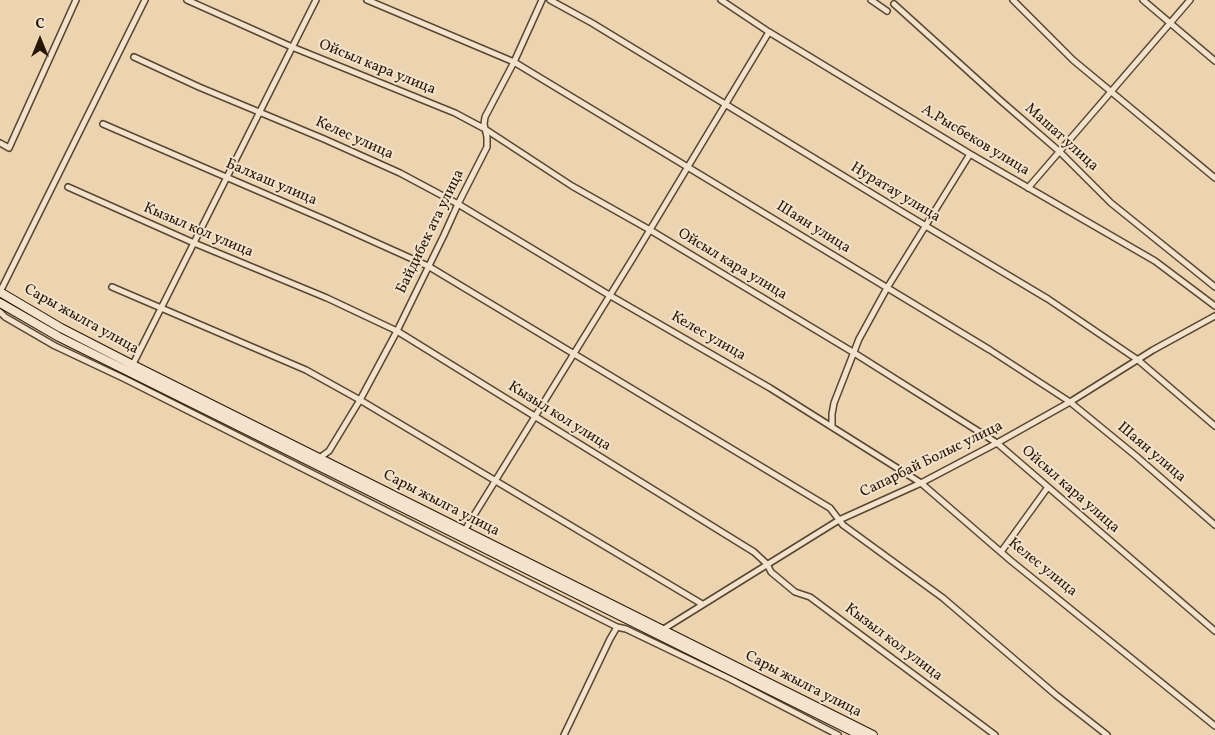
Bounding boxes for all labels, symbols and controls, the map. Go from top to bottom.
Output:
north arrow [15,15,65,65]
text: С [35,15,45,34]
street label: Ойсыл кара улица [316,36,438,100]
street label: Машат улица [1020,100,1102,176]
street label: А.Рысбеков улица [918,102,1032,180]
street label: Келес улица [312,114,396,164]
street label: Балхаш улица [223,156,319,210]
street label: Нуратау улица [847,159,943,227]
street label: Байдибек ата улица [393,167,469,297]
street label: Шаян улица [772,198,854,258]
street label: Кызыл кол улица [140,200,256,262]
street label: Ойсыл кара улица [674,225,790,305]
street label: Сары жылга улица [20,281,142,359]
street label: Келес улица [667,308,749,366]
street label: Кызыл кол улица [504,378,614,456]
street label: Сапарбай Болыс улица [858,418,1006,502]
street label: Шаян улица [1113,419,1189,487]
street label: Ойсыл кара улица [1017,442,1123,538]
street label: Сары жылга улица [380,467,502,541]
street label: Келес улица [1004,535,1080,601]
street label: Кызыл кол улица [841,600,945,686]
street label: Сары жылга улица [742,648,864,722]

